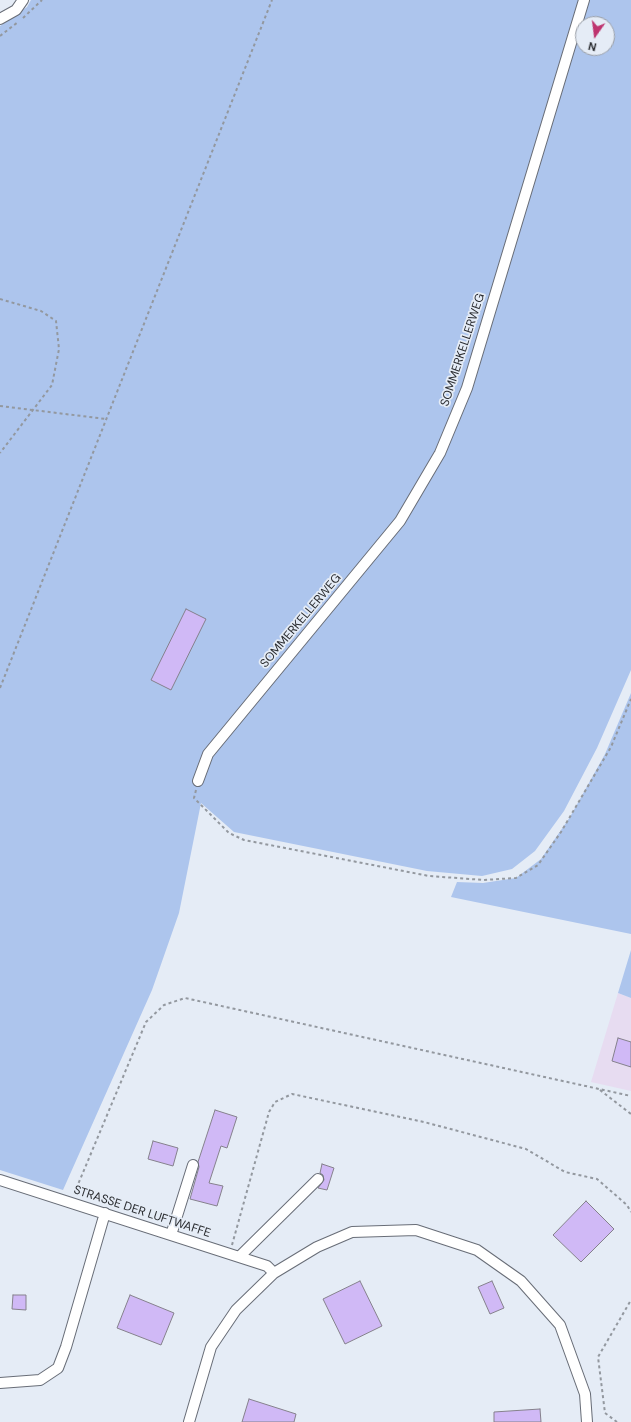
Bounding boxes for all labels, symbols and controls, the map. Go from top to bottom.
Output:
north arrow [575,16,615,56]
text: N [587,39,598,54]
street label: SOMMERKELLERWEG [438,292,488,408]
street label: SOMMERKELLERWEG [258,571,344,671]
street label: STRASSE DER LUFTWAFFE [72,1183,212,1241]

